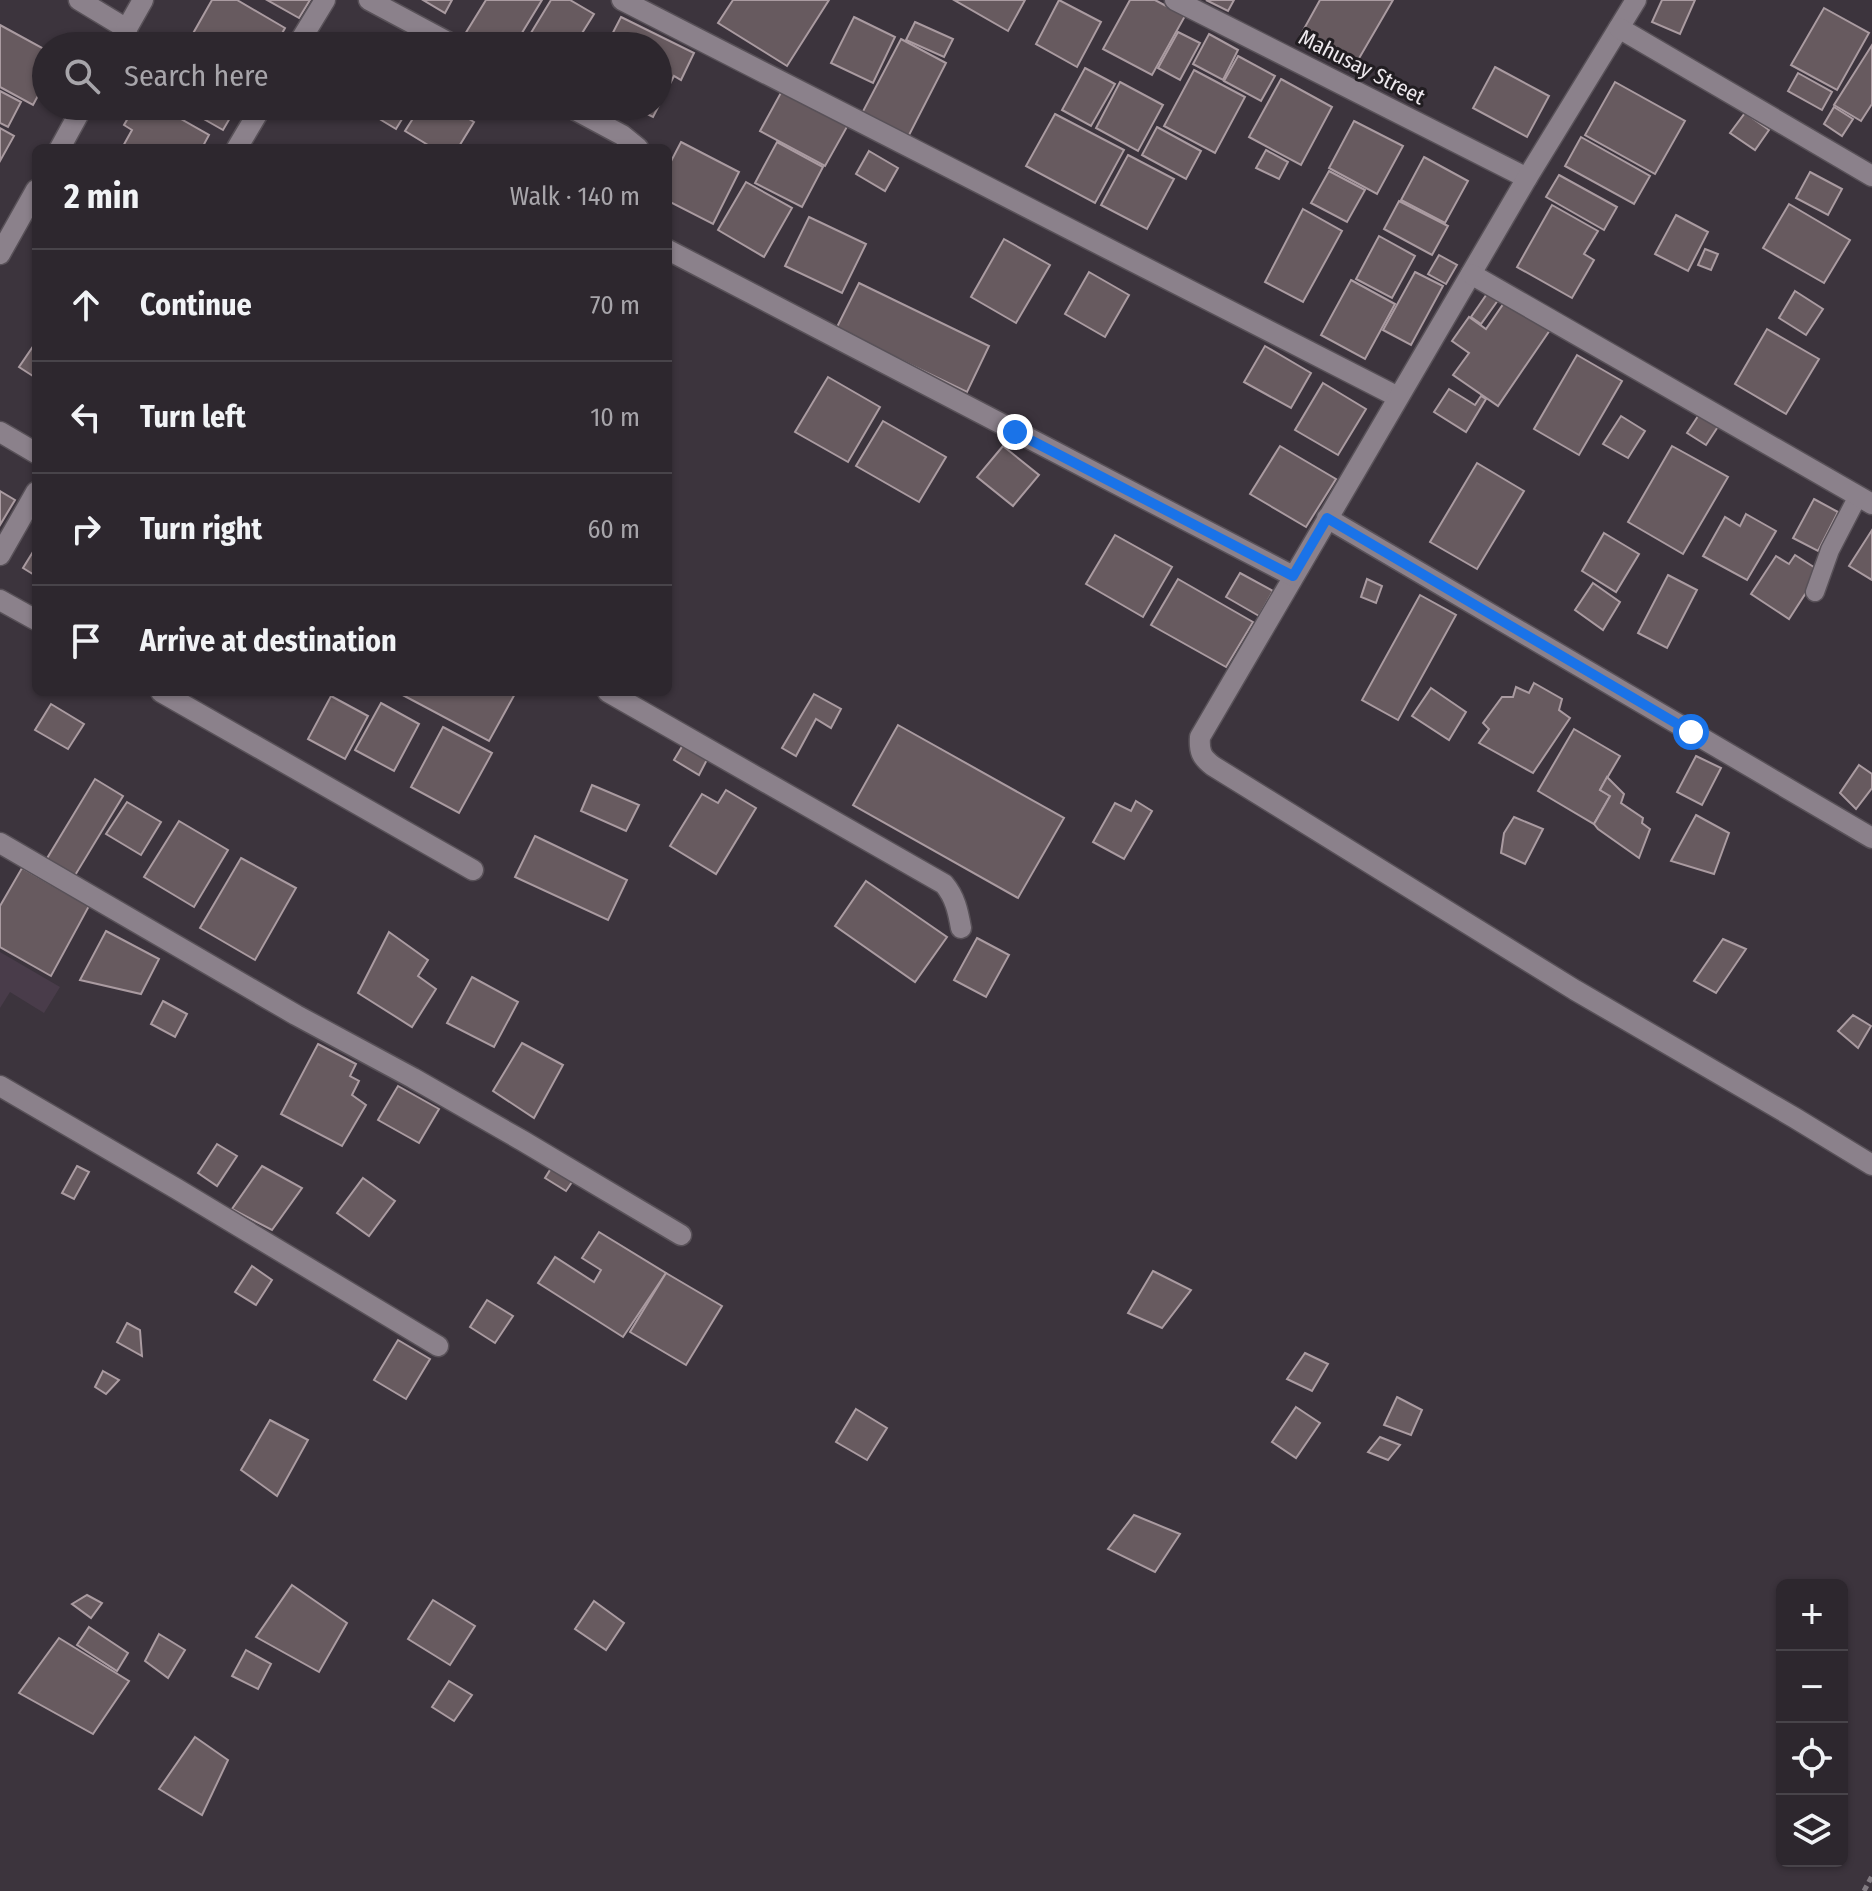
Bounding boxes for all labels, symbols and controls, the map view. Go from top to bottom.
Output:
street label: Mahusay Street [1294,24,1430,111]
search box [32,32,672,120]
icon: search [60,54,104,98]
text: Search here [124,58,269,94]
text: 2 min [64,176,139,217]
text: Walk · 140 m [510,181,640,212]
icon: ahead [64,283,108,327]
text: Continue [140,287,252,323]
text: 70 m [590,290,640,321]
icon: left [64,395,108,439]
text: Turn left [140,399,246,435]
text: 10 m [590,402,640,433]
route end [997,414,1033,450]
icon: right [64,507,108,551]
text: Turn right [140,511,262,547]
text: 60 m [587,514,640,545]
icon: arrive [64,619,108,663]
text: Arrive at destination [140,623,397,659]
route start [1673,714,1709,750]
map controls [1776,1579,1848,1867]
button: + [1776,1579,1848,1651]
button: − [1776,1651,1848,1723]
button: locate [1776,1723,1848,1795]
button: layers [1776,1795,1848,1867]

